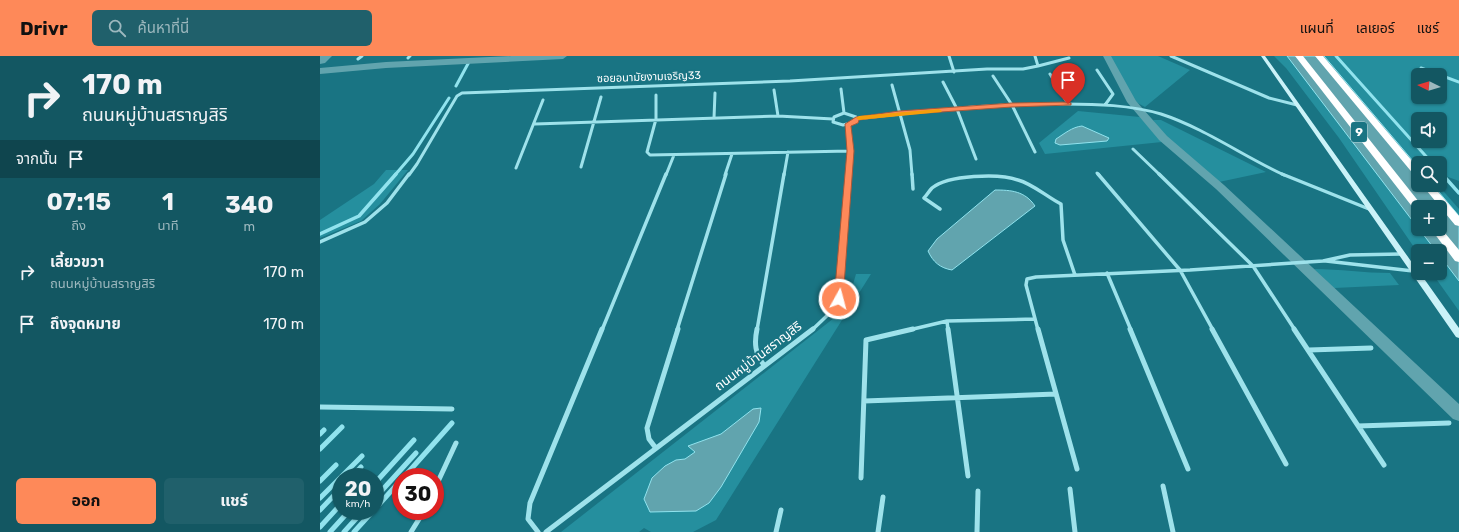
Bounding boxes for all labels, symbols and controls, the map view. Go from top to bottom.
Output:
search box [92,10,372,46]
text: Drivr [20,17,68,40]
icon: search [106,17,128,39]
text: ค้นหาที่นี่ [138,19,189,37]
text: แผนที่ [1300,20,1334,37]
text: เลเยอร์ [1356,20,1395,37]
text: แชร์ [1417,20,1439,37]
pin [1051,63,1085,104]
text: 170 m [82,68,163,101]
north arrow [1411,68,1447,104]
map controls [1411,68,1447,280]
street label: ซอยอนามัยงามเจริญ33 [597,69,702,85]
icon: arrive [1057,69,1079,91]
icon: right [16,72,68,124]
text: ถนนหมู่บ้านสราญสิริ [82,104,228,126]
button: sound [1411,112,1447,148]
road number: 9 [1351,122,1367,142]
icon: arrive [65,148,87,170]
text: จากนั้น [16,150,57,168]
button: search [1411,156,1447,192]
text: 07:15 [46,188,111,216]
text: 1 [162,188,174,216]
text: 340 [225,191,274,219]
button: + [1411,200,1447,236]
text: ถึง [71,218,86,233]
text: นาที [157,218,179,233]
text: m [243,219,255,234]
button: − [1411,244,1447,280]
text: เลี้ยวขวา [50,253,104,271]
icon: right [16,261,38,283]
text: 170 m [263,263,304,281]
text: ถนนหมู่บ้านสราญสิริ [50,276,155,291]
position arrow [818,278,860,320]
icon: arrive [16,313,38,335]
text: ถึงจุดหมาย [50,315,121,333]
text: 170 m [263,315,304,333]
street label: ถนนหมู่บ้านสราญสิริ [712,318,804,394]
speed limit sign: 30 [392,468,444,520]
text: 20 [345,477,371,501]
button: ออก [16,478,156,524]
button: แชร์ [164,478,304,524]
text: km/h [346,498,370,510]

